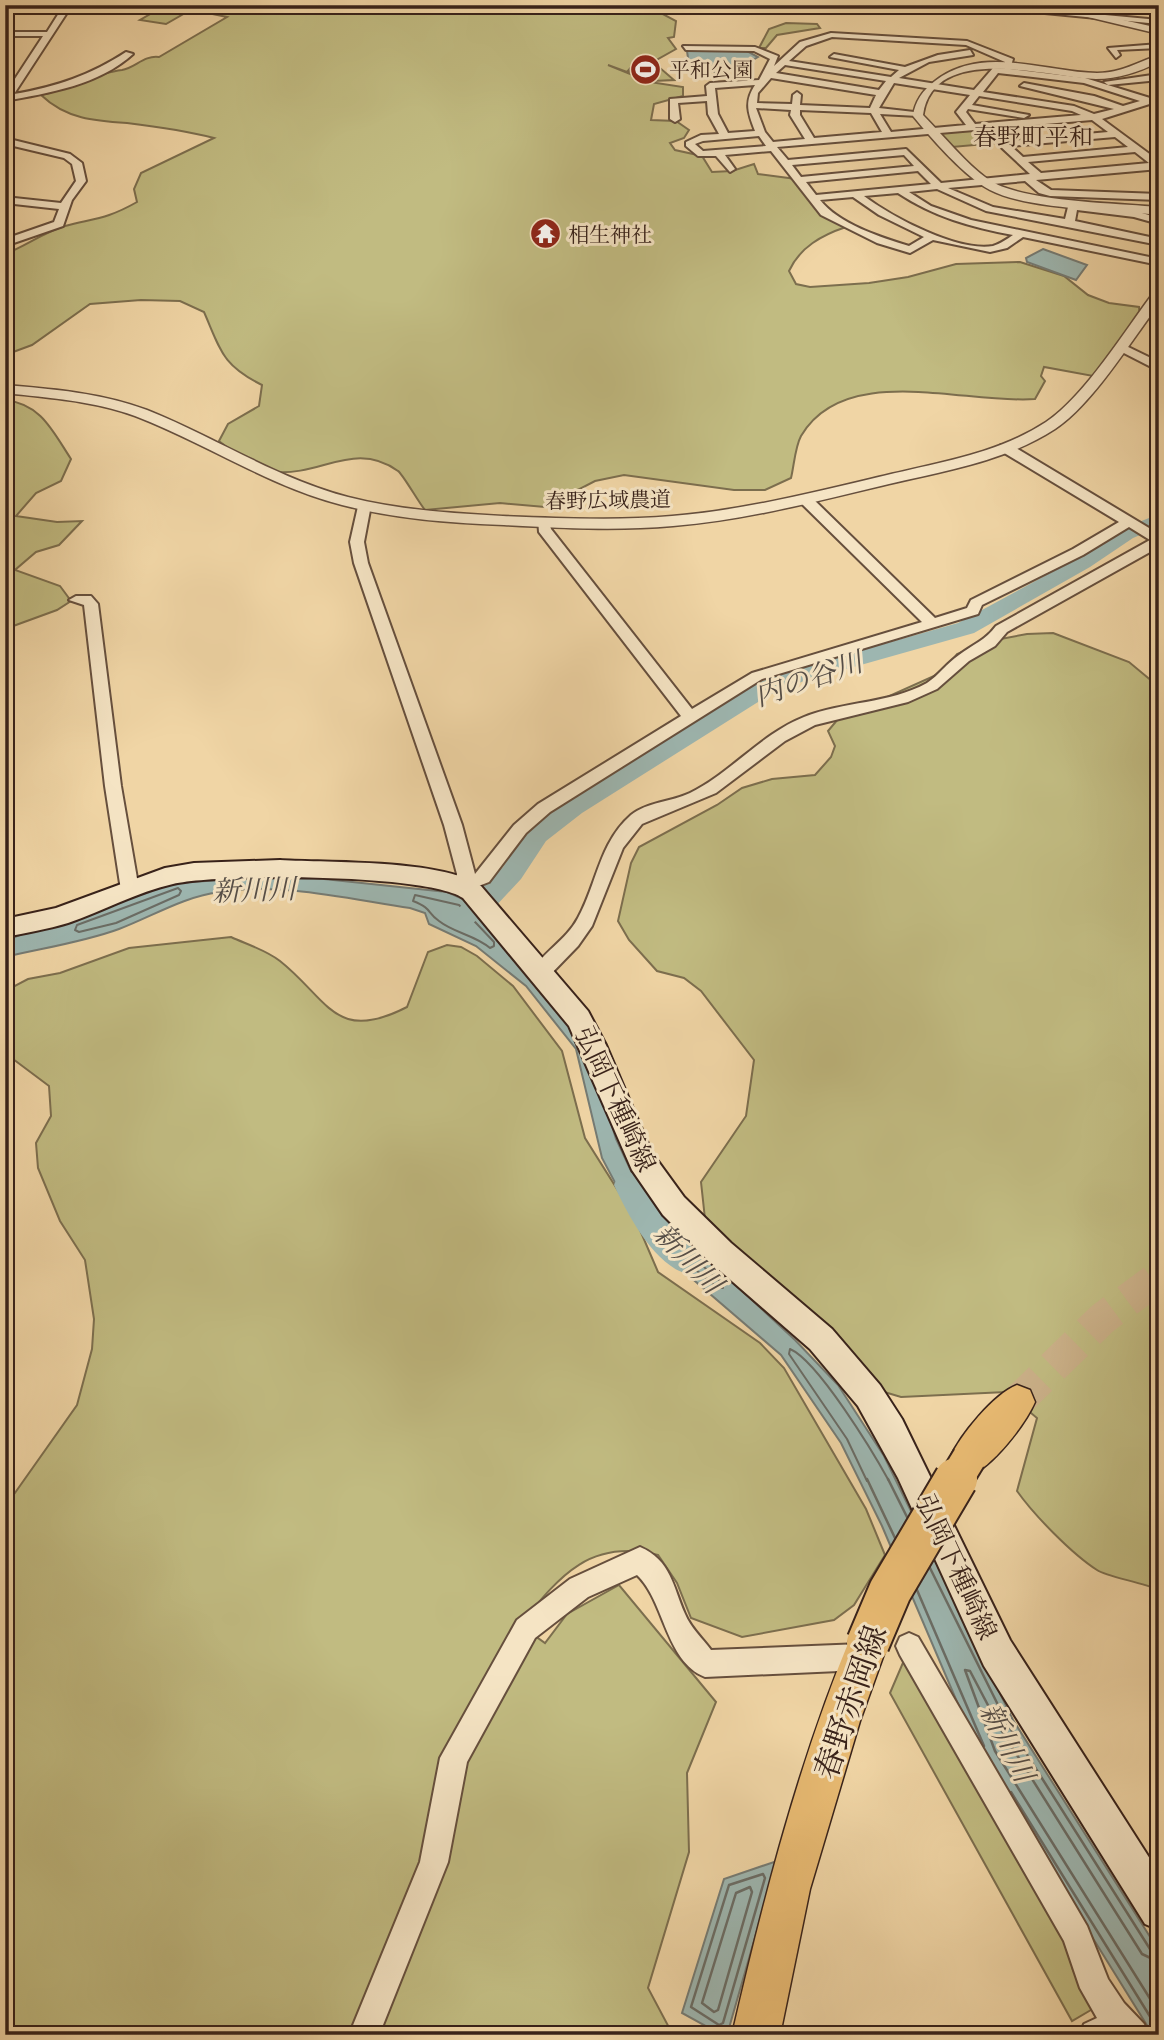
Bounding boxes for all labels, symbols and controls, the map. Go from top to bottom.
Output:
sports icon: 平和公園 [629,52,663,86]
place label: 平和公園 [669,54,753,85]
district label: 春野町平和 [973,119,1093,154]
temple icon: 相生神社 [528,217,562,251]
place label: 相生神社 [568,219,652,250]
street label: 春野広域農道 [545,483,671,517]
water label: 内の谷川 [748,639,870,716]
water label: 新川川 [211,867,300,911]
street label: 弘岡下種崎線 [565,1020,667,1178]
water label: 新川川 [645,1214,735,1305]
street label: 弘岡下種崎線 [906,1488,1008,1646]
street label: 春野赤岡線 [802,1619,898,1785]
water label: 新川川 [971,1695,1047,1791]

